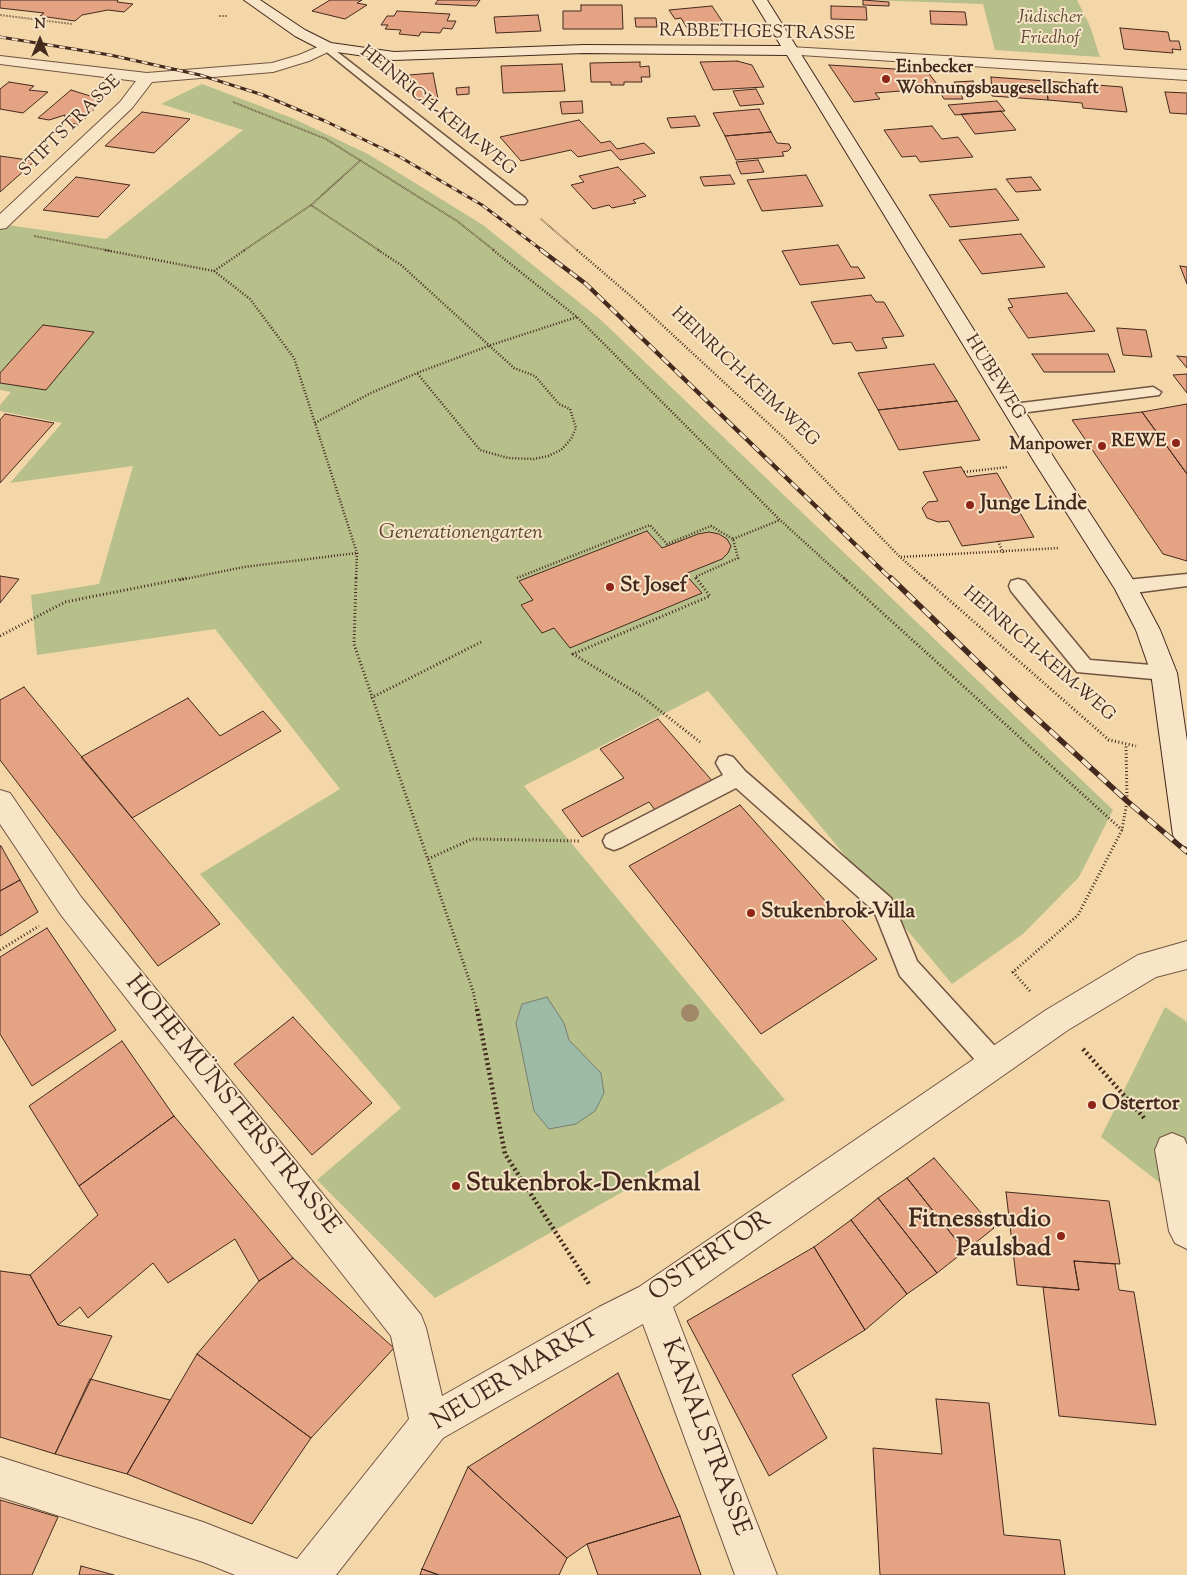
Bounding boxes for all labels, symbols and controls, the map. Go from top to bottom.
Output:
park label: Jüdischer Friedhof [1017,8,1083,50]
north arrow [15,15,65,65]
text: N [34,15,46,35]
street label: RABBETHGESTRASSE [659,21,855,47]
street label: HEINRICH-KEIM-WEG [355,42,519,182]
place label: Einbecker Wohnungsbaugesellschaft [896,58,1099,100]
street label: STIFTSTRASSE [16,72,126,182]
marker: Einbecker Wohnungsbaugesellschaft [880,73,892,85]
street label: HEINRICH-KEIM-WEG [665,304,823,452]
street label: HUBEWEG [959,331,1029,425]
place label: REWE [1111,432,1166,454]
place label: Manpower [1009,435,1092,457]
marker: REWE [1170,437,1182,449]
marker: Manpower [1096,440,1108,452]
place label: Junge Linde [980,492,1087,518]
marker: Junge Linde [964,499,976,511]
park label: Generationengarten [379,521,543,547]
place label: St Josef [620,574,687,600]
marker: St Josef [604,581,616,593]
street label: HEINRICH-KEIM-WEG [957,583,1119,727]
place label: Stukenbrok-Villa [761,900,915,926]
marker: Stukenbrok-Villa [745,907,757,919]
street label: HOHE MÜNSTERSTRASSE [117,970,345,1242]
place label: Ostertor [1102,1092,1180,1118]
marker: Ostertor [1086,1099,1098,1111]
place label: Stukenbrok-Denkmal [466,1171,700,1201]
marker: Stukenbrok-Denkmal [450,1180,462,1192]
street label: OSTERTOR [644,1206,778,1310]
place label: Fitnessstudio Paulsbad [909,1207,1051,1266]
marker: Fitnessstudio Paulsbad [1055,1230,1067,1242]
street label: NEUER MARKT [427,1315,605,1439]
street label: KANALSTRASSE [653,1335,755,1541]

